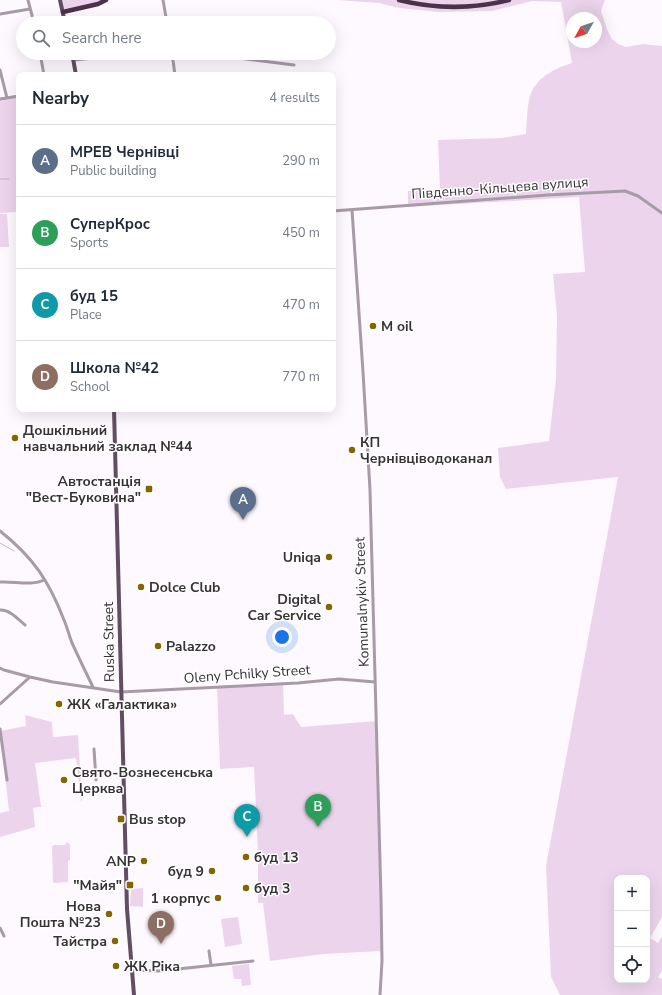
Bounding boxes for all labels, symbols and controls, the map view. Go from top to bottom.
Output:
north arrow [566,12,602,48]
search box [16,16,336,60]
icon: search [30,27,52,49]
text: Search here [62,28,142,48]
text: Nearby [32,87,89,110]
text: 4 results [269,89,320,107]
text: МРЕВ Чернівці [70,142,179,162]
text: A [40,152,50,170]
text: 290 m [282,152,320,170]
text: Public building [70,162,157,180]
street label: Південно-Кільцева вулиця [411,172,589,204]
text: СуперКрос [70,214,150,234]
text: B [41,224,49,242]
text: 450 m [282,224,320,242]
text: Sports [70,234,109,252]
text: буд 15 [70,286,118,306]
text: C [41,296,49,314]
text: 470 m [282,296,320,314]
text: Place [70,306,102,324]
place label: M oil [381,317,414,336]
marker: M oil [368,321,378,331]
text: Школа №42 [70,358,159,378]
text: D [40,368,50,386]
text: 770 m [282,368,320,386]
text: School [70,378,110,396]
place label: Дошкільний навчальний заклад №44 [23,421,193,456]
marker: Дошкільний навчальний заклад №44 [10,433,20,443]
place label: КП Чернівціводоканал [360,433,492,468]
marker: КП Чернівціводоканал [347,445,357,455]
place label: Автостанція "Вест-Буковина" [26,472,141,507]
marker: Автостанція "Вест-Буковина" [144,484,154,494]
pin: A [230,487,256,520]
street label: Komunalnykiv Street [350,537,374,667]
place label: Uniqa [283,548,321,567]
marker: Uniqa [324,552,334,562]
place label: Dolce Club [149,578,220,597]
marker: Dolce Club [136,582,146,592]
place label: Digital Car Service [247,590,322,625]
street label: Ruska Street [99,602,119,682]
marker: Digital Car Service [324,602,334,612]
your location [272,627,292,647]
place label: Palazzo [166,637,216,656]
marker: Palazzo [153,641,163,651]
street label: Oleny Pchilky Street [183,660,311,688]
place label: ЖК «Галактика» [67,695,177,714]
marker: ЖК «Галактика» [54,699,64,709]
place label: Свято-Вознесенська Церква [72,763,213,798]
marker: Свято-Вознесенська Церква [59,775,69,785]
pin: B [305,794,331,827]
pin: C [234,804,260,837]
place label: Bus stop [129,810,186,829]
marker: Bus stop [116,814,126,824]
place label: буд 13 [254,848,299,867]
place label: ANP [106,852,136,871]
marker: буд 13 [241,852,251,862]
marker: ANP [139,856,149,866]
place label: буд 9 [168,862,204,881]
marker: буд 9 [207,866,217,876]
map controls [614,875,650,983]
button: + [614,875,650,911]
place label: "Майя" [73,876,122,895]
place label: буд 3 [254,879,290,898]
marker: "Майя" [125,880,135,890]
marker: буд 3 [241,883,251,893]
place label: 1 корпус [150,889,210,908]
marker: 1 корпус [213,893,223,903]
place label: Нова Пошта №23 [20,897,101,932]
marker: Нова Пошта №23 [104,909,114,919]
pin: D [148,911,174,944]
button: − [614,911,650,947]
place label: Тайстра [53,932,107,951]
marker: Тайстра [110,936,120,946]
button: locate [614,947,650,983]
place label: ЖК Ріка [124,957,180,976]
marker: ЖК Ріка [111,961,121,971]

